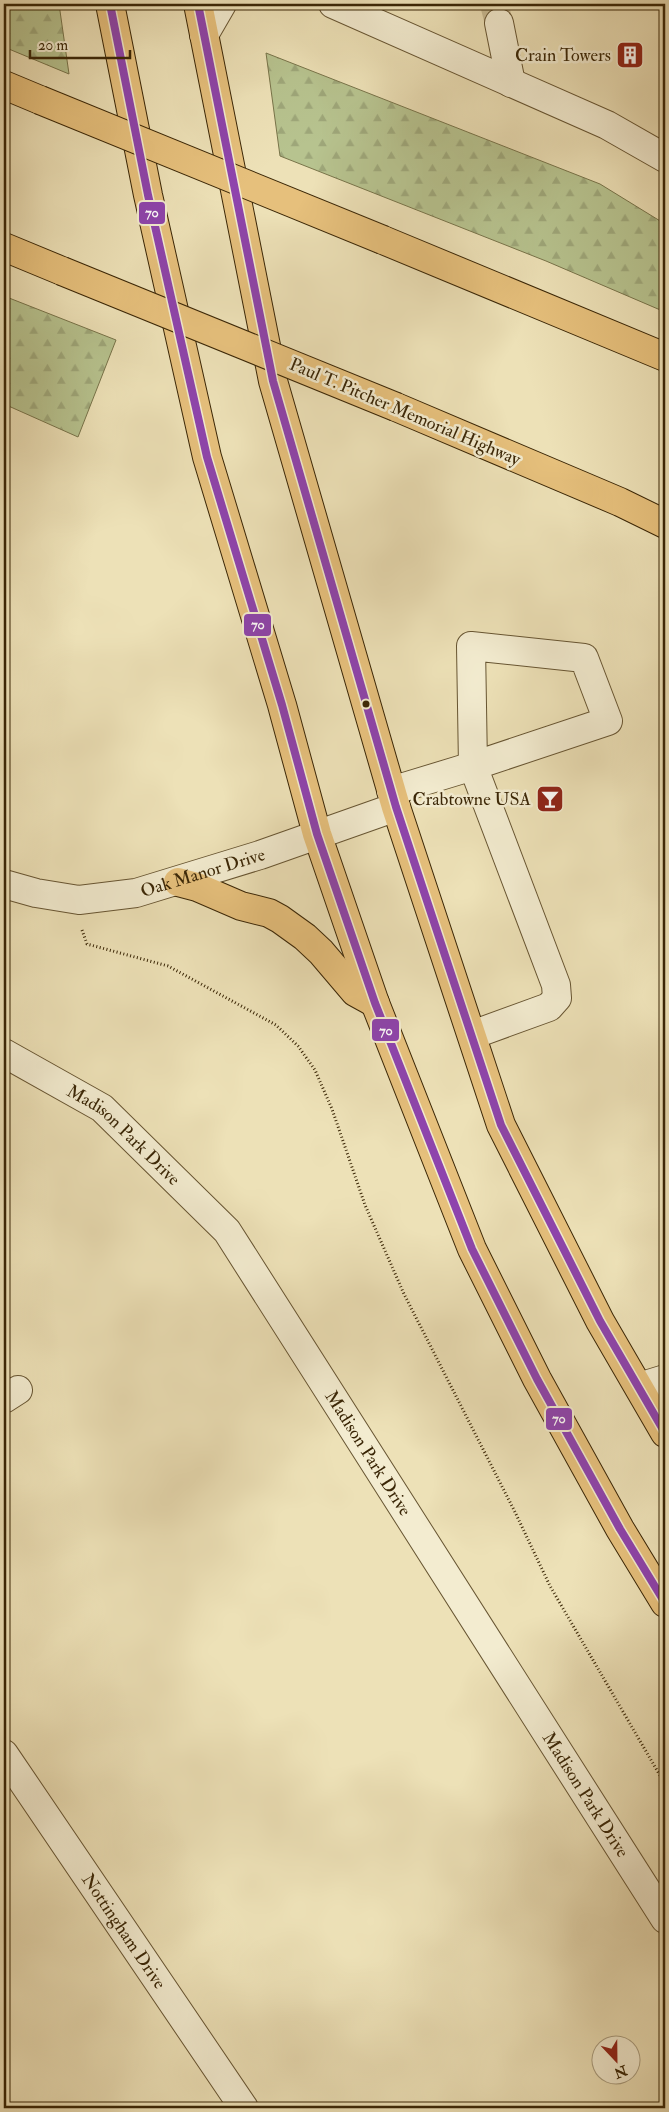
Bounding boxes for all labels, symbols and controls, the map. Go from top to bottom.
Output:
scale bar [30,28,130,60]
text: 20 m [38,36,68,55]
building icon: Crain Towers [615,40,645,70]
place label: Crain Towers [515,44,611,67]
line badge: 70 [138,201,166,225]
text: 70 [145,204,159,221]
street label: Paul T. Pitcher Memorial Highway [286,353,525,472]
line badge: 70 [243,613,272,637]
text: 70 [251,616,265,633]
unlabelled marker [361,699,371,709]
bar icon: Crabtowne USA [535,784,565,814]
place label: Crabtowne USA [412,788,532,811]
street label: Oak Manor Drive [138,842,269,902]
line badge: 70 [371,1018,400,1042]
text: 70 [379,1022,393,1039]
street label: Madison Park Drive [63,1079,186,1191]
street label: Madison Park Drive [320,1386,417,1520]
line badge: 70 [545,1407,573,1431]
text: 70 [552,1410,566,1427]
street label: Madison Park Drive [537,1728,635,1862]
street label: Nottingham Drive [77,1869,172,1994]
north arrow [592,2034,642,2084]
text: N [611,2061,631,2082]

